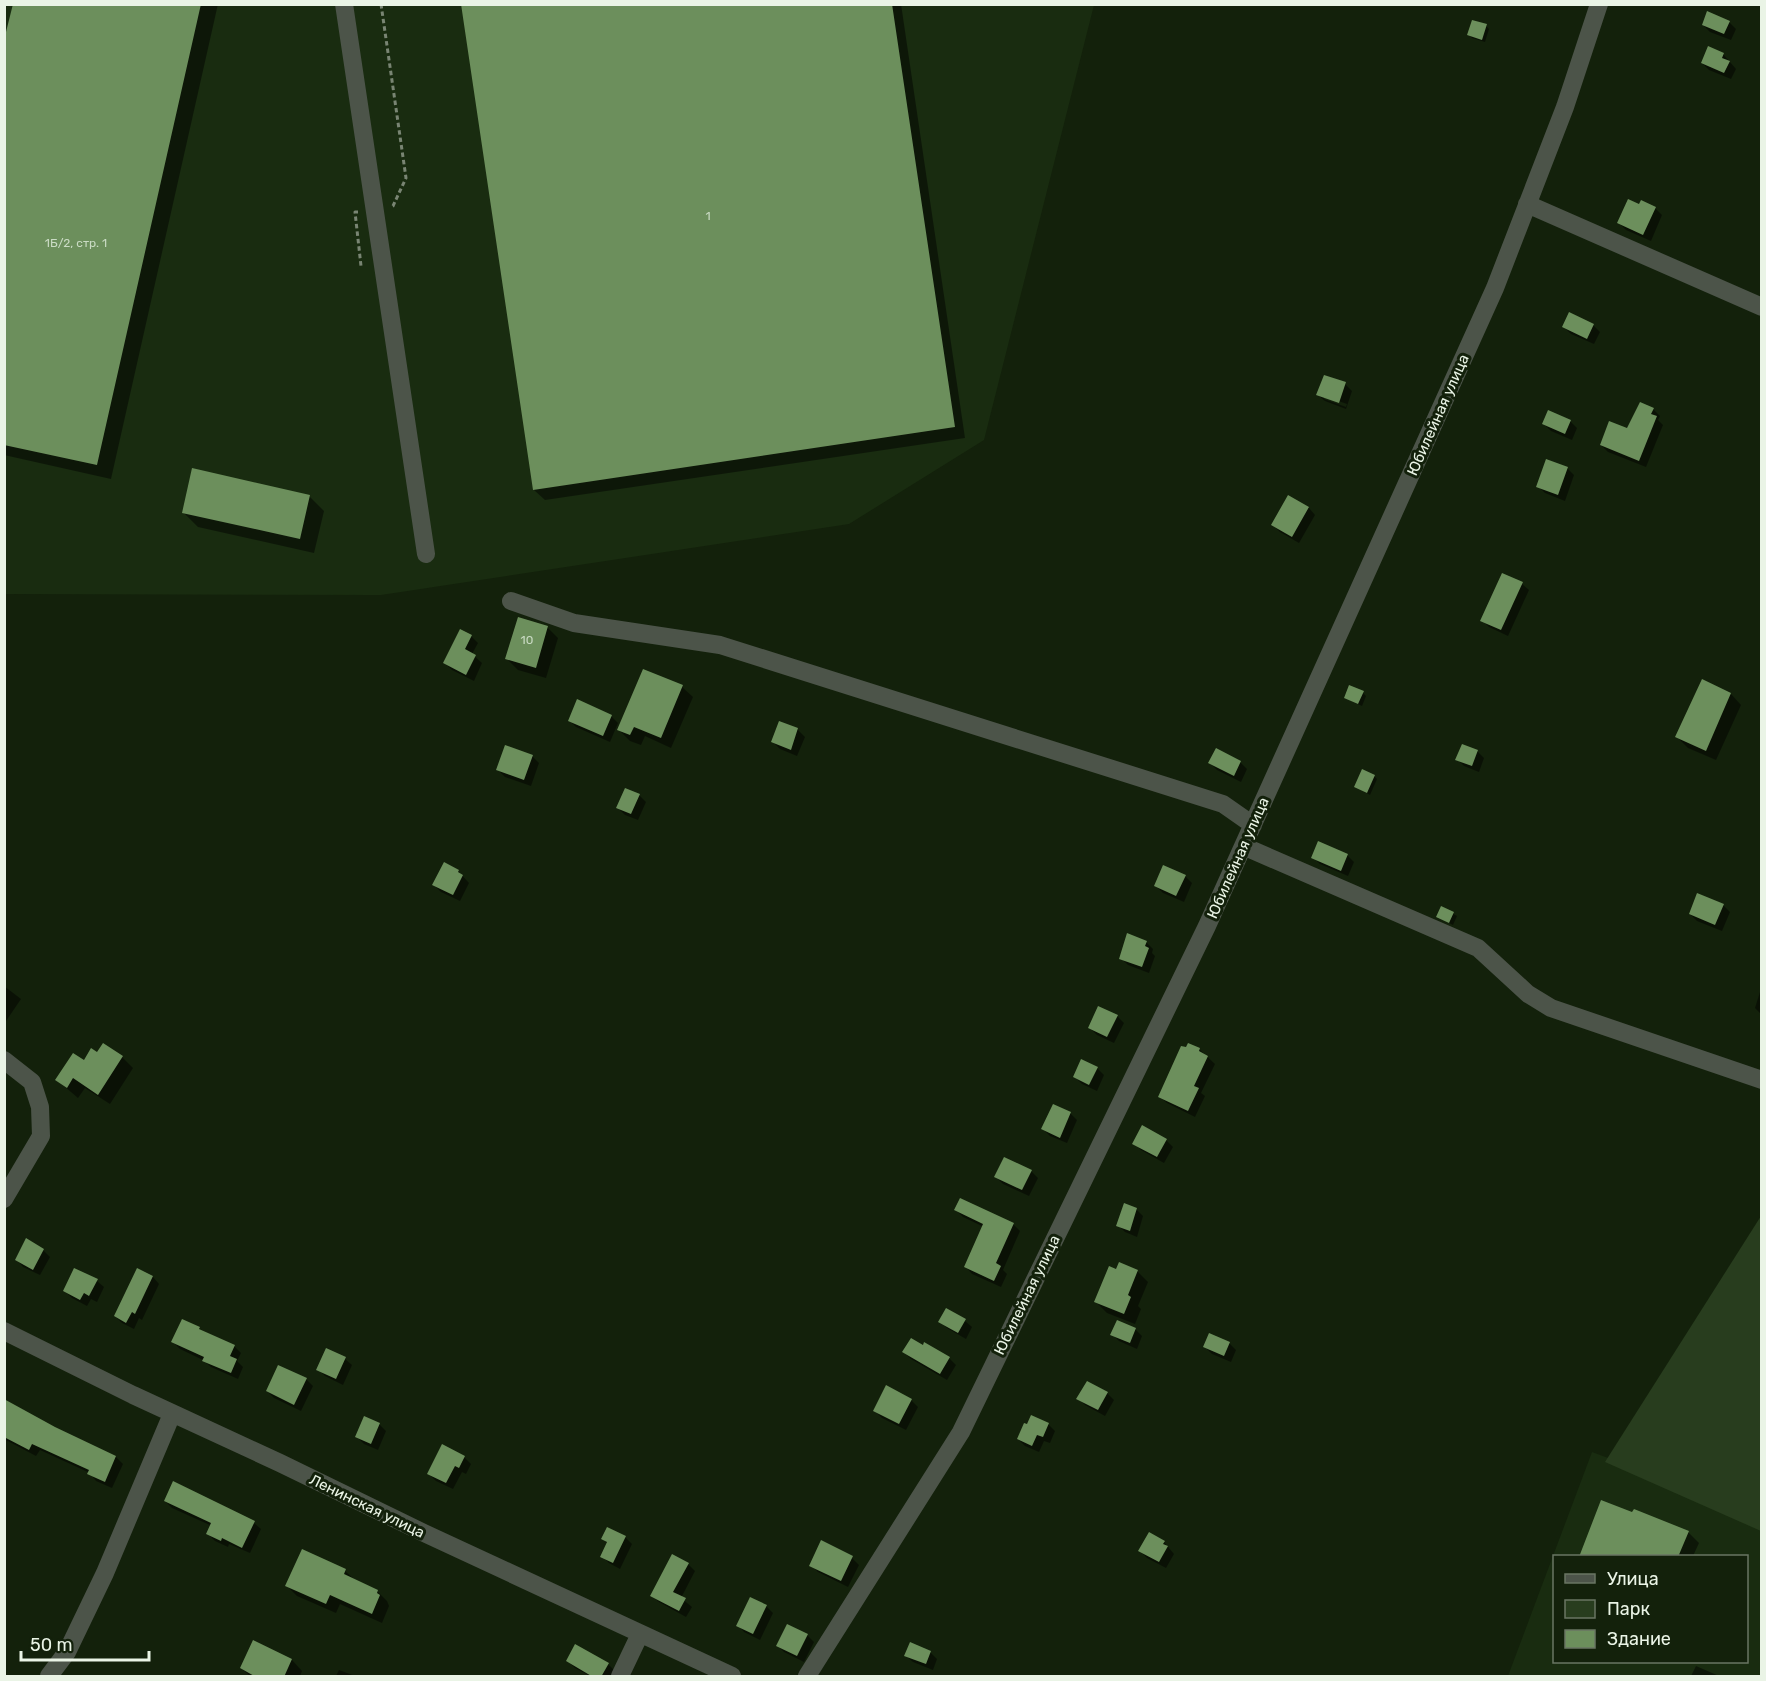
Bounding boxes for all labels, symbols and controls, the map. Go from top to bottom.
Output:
house number: 1 [705,209,711,223]
house number: 1Б/2, стр. 1 [45,236,107,250]
street label: Юбилейная улица [1403,352,1473,478]
house number: 10 [521,633,533,647]
street label: Юбилейная улица [1203,795,1273,921]
street label: Юбилейная улица [990,1232,1064,1358]
street label: Ленинская улица [306,1470,428,1542]
legend [1553,1555,1748,1663]
text: Улица [1607,1568,1659,1590]
text: Парк [1607,1598,1651,1620]
scale bar [21,1624,148,1662]
text: Здание [1607,1628,1671,1650]
text: 50 m [30,1634,73,1656]

